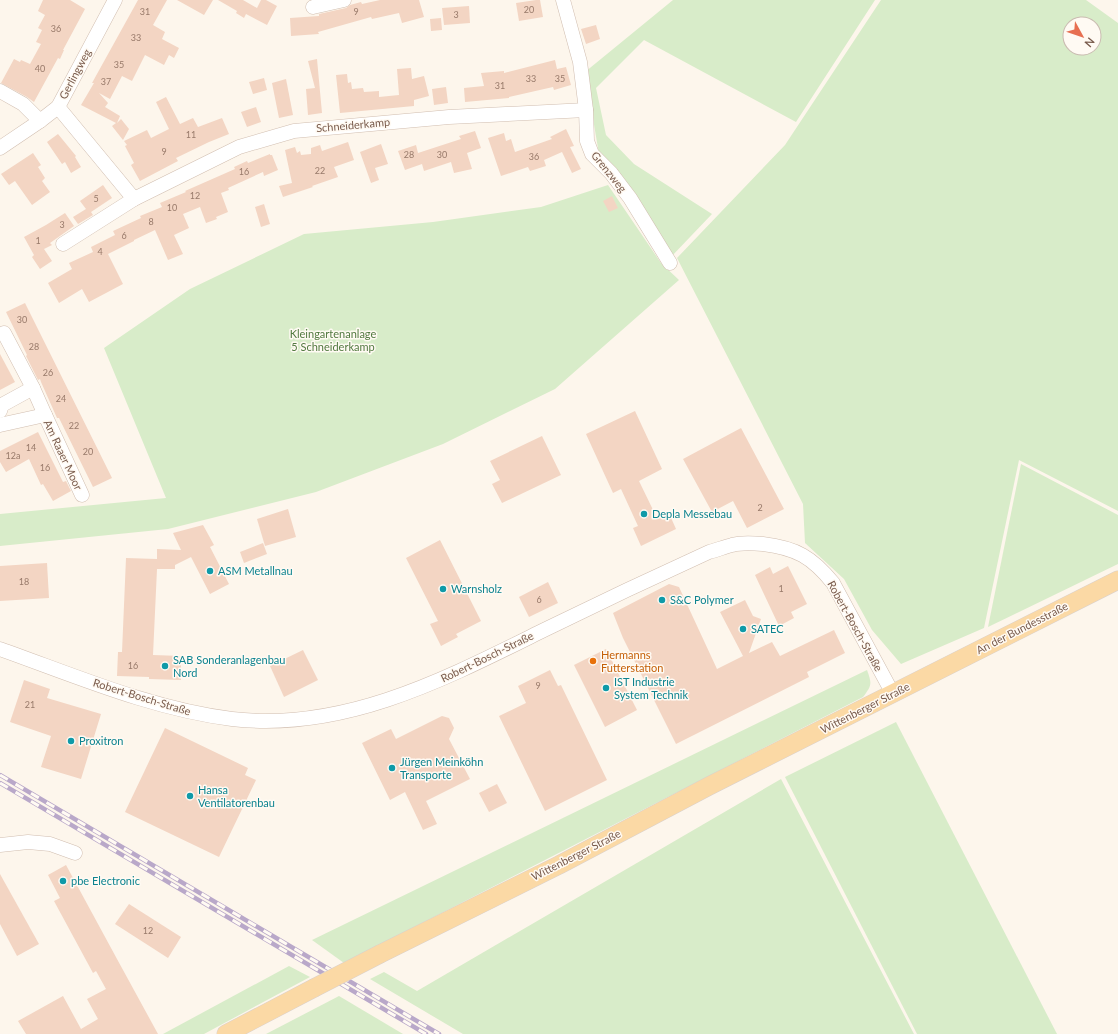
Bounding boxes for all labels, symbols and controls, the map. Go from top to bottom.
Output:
house number: 20 [524,4,534,15]
house number: 31 [140,6,150,17]
house number: 9 [353,6,359,17]
house number: 3 [453,9,459,20]
north arrow [1062,16,1102,56]
house number: 36 [51,23,61,34]
house number: 33 [131,32,141,43]
text: N [1082,35,1098,50]
street label: Gerlingweg [56,46,93,101]
house number: 35 [114,59,124,70]
house number: 40 [35,63,45,74]
house number: 33 [526,73,536,84]
house number: 35 [555,73,565,84]
house number: 37 [101,76,111,87]
house number: 31 [495,80,505,91]
street label: Schneiderkamp [315,115,390,134]
house number: 11 [186,129,196,140]
house number: 9 [161,146,167,157]
house number: 28 [404,149,414,160]
house number: 30 [437,149,447,160]
street label: Grenzweg [589,149,630,195]
house number: 36 [529,151,539,162]
house number: 22 [315,165,325,176]
house number: 16 [239,166,249,177]
house number: 12 [190,190,200,201]
house number: 5 [93,193,99,204]
house number: 10 [167,202,177,213]
house number: 8 [148,216,154,227]
house number: 3 [59,219,65,230]
house number: 6 [121,230,127,241]
house number: 1 [35,235,41,246]
house number: 4 [97,246,103,257]
house number: 30 [17,314,27,325]
park label: Kleingartenanlage 5 Schneiderkamp [290,327,377,353]
house number: 28 [29,341,39,352]
house number: 26 [43,367,53,378]
house number: 24 [56,393,66,404]
street label: Am Raaer Moor [42,418,85,492]
house number: 22 [69,420,79,431]
house number: 14 [26,442,36,453]
house number: 20 [83,446,93,457]
house number: 12a [6,450,20,461]
house number: 16 [40,462,50,473]
house number: 2 [757,502,763,513]
place label: Depla Messebau [652,507,732,520]
marker: Depla Messebau [639,509,649,519]
place label: ASM Metallnau [218,564,293,577]
marker: ASM Metallnau [205,566,215,576]
house number: 18 [19,576,29,587]
street label: Robert-Bosch-Straße [825,578,886,673]
place label: Warnsholz [451,582,502,595]
house number: 1 [778,583,784,594]
marker: Warnsholz [438,584,448,594]
place label: S&C Polymer [670,593,734,606]
house number: 6 [536,594,542,605]
marker: S&C Polymer [657,595,667,605]
street label: An der Bundesstraße [974,599,1070,656]
place label: SATEC [751,622,784,635]
marker: SATEC [738,624,748,634]
street label: Robert-Bosch-Straße [438,628,535,685]
place label: Hermanns Futterstation [601,648,663,674]
place label: SAB Sonderanlagenbau Nord [173,653,285,679]
marker: Hermanns Futterstation [588,656,598,666]
house number: 16 [128,660,138,671]
marker: SAB Sonderanlagenbau Nord [160,661,170,671]
street label: Robert-Bosch-Straße [92,675,193,718]
place label: IST Industrie System Technik [614,675,688,701]
street label: Wittenberger Straße [818,679,912,736]
house number: 9 [535,680,541,691]
marker: IST Industrie System Technik [601,683,611,693]
house number: 21 [25,699,35,710]
place label: Proxitron [79,734,124,747]
marker: Proxitron [66,736,76,746]
place label: Jürgen Meinköhn Transporte [400,755,483,781]
marker: Jürgen Meinköhn Transporte [387,763,397,773]
place label: Hansa Ventilatorenbau [198,783,275,809]
marker: Hansa Ventilatorenbau [185,791,195,801]
street label: Wittenberger Straße [529,826,623,883]
place label: pbe Electronic [71,874,140,887]
marker: pbe Electronic [58,876,68,886]
house number: 12 [143,925,153,936]

